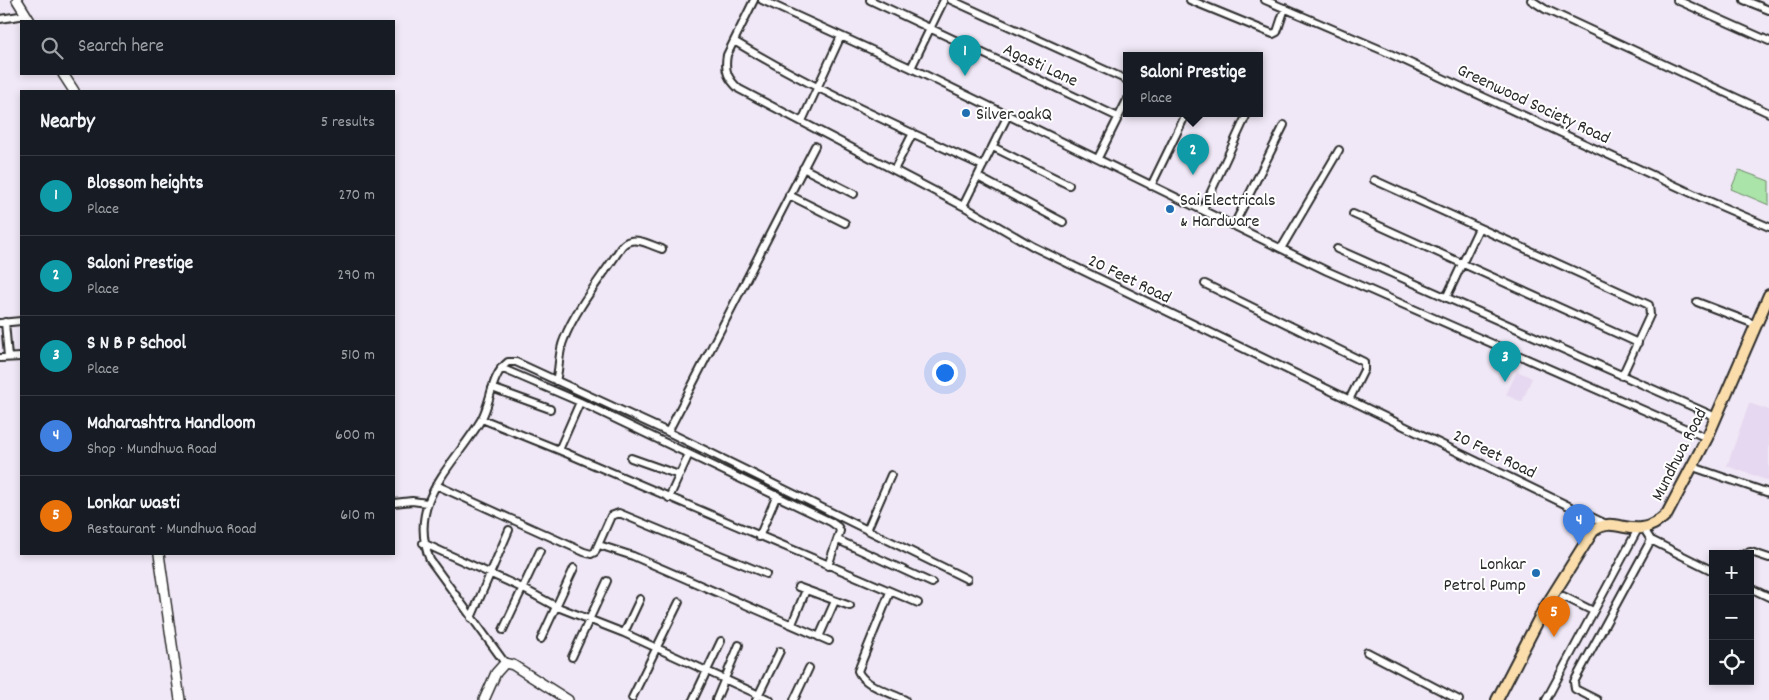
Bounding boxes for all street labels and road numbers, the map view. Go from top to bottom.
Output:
street label: Agasti Lane [998,38,1081,94]
street label: Greenwood Society Road [1452,59,1614,152]
street label: 20 Feet Road [1083,249,1175,311]
street label: Mundhwa Road [1646,404,1714,506]
street label: 20 Feet Road [1448,424,1540,486]

